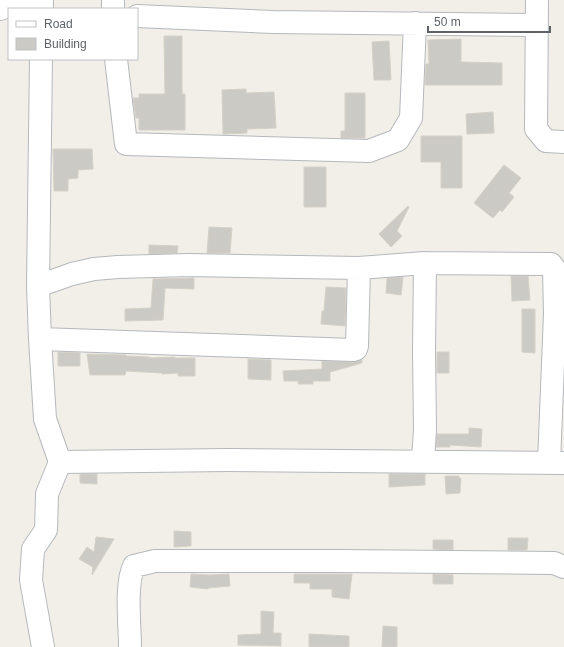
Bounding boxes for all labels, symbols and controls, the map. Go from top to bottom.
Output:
legend [8,8,138,60]
scale bar [428,8,550,34]
text: 50 m [434,15,461,29]
text: Road [44,17,73,31]
text: Building [44,37,87,51]

